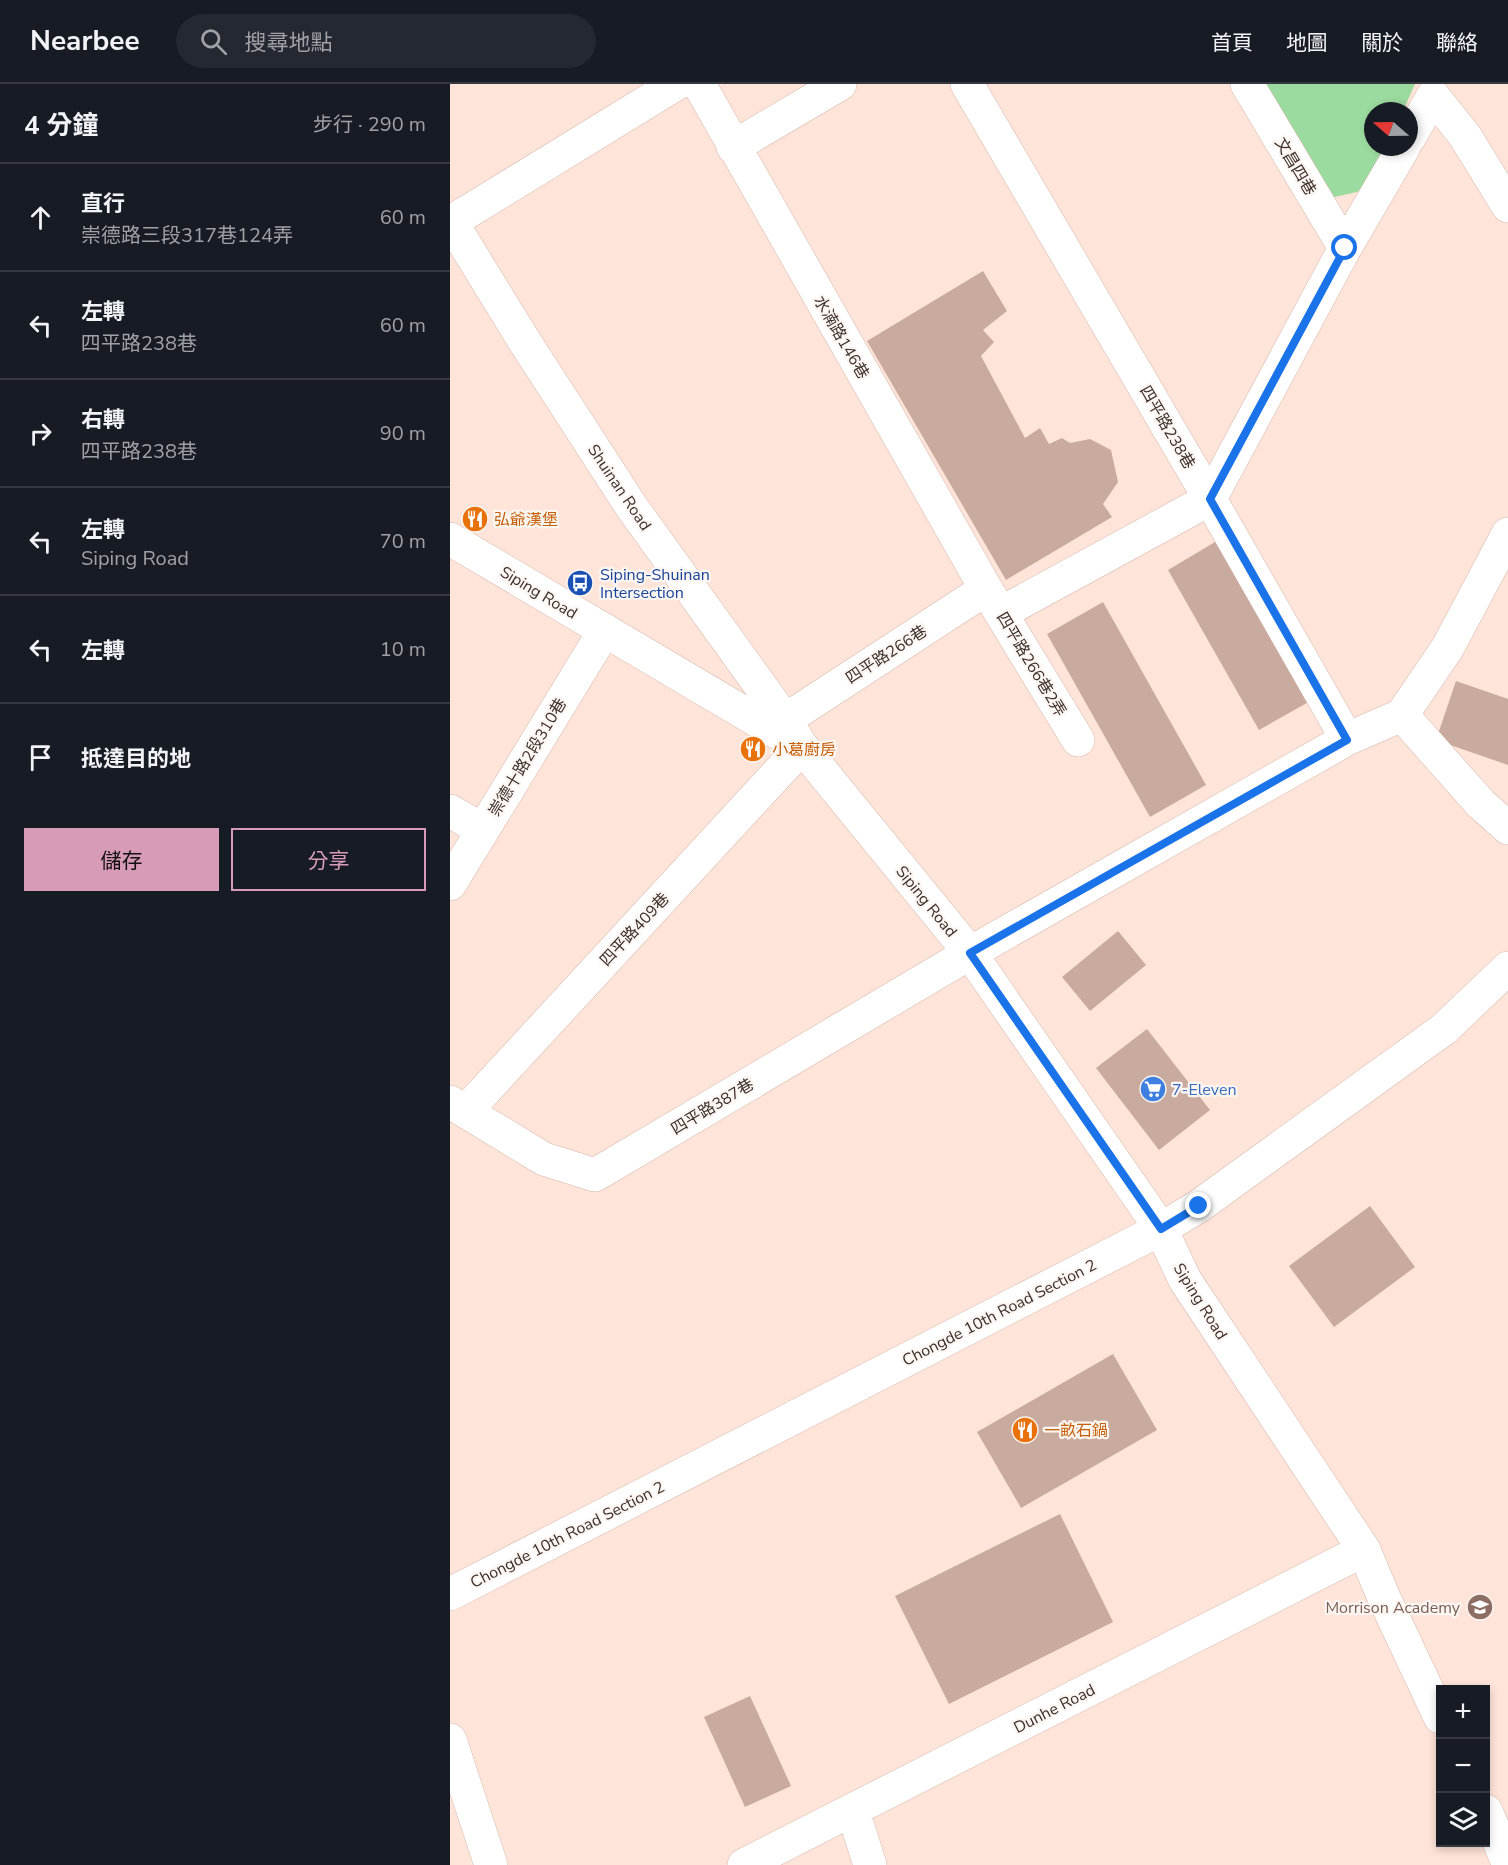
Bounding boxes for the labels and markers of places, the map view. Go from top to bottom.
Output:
restaurant icon: 弘爺漢堡 [460,504,490,534]
place label: 弘爺漢堡 [494,509,558,531]
place label: Siping-Shuinan Intersection [600,564,710,604]
bus stop icon: Siping-Shuinan Intersection [565,568,595,598]
restaurant icon: 小葛廚房 [738,734,768,764]
place label: 小葛廚房 [772,739,836,761]
supermarket icon: 7-Eleven [1138,1074,1168,1104]
place label: 7-Eleven [1172,1079,1237,1101]
restaurant icon: 一畝石鍋 [1010,1415,1040,1445]
place label: 一畝石鍋 [1044,1420,1108,1442]
school or university icon: Morrison Academy [1465,1592,1495,1622]
place label: Morrison Academy [1325,1597,1461,1619]

